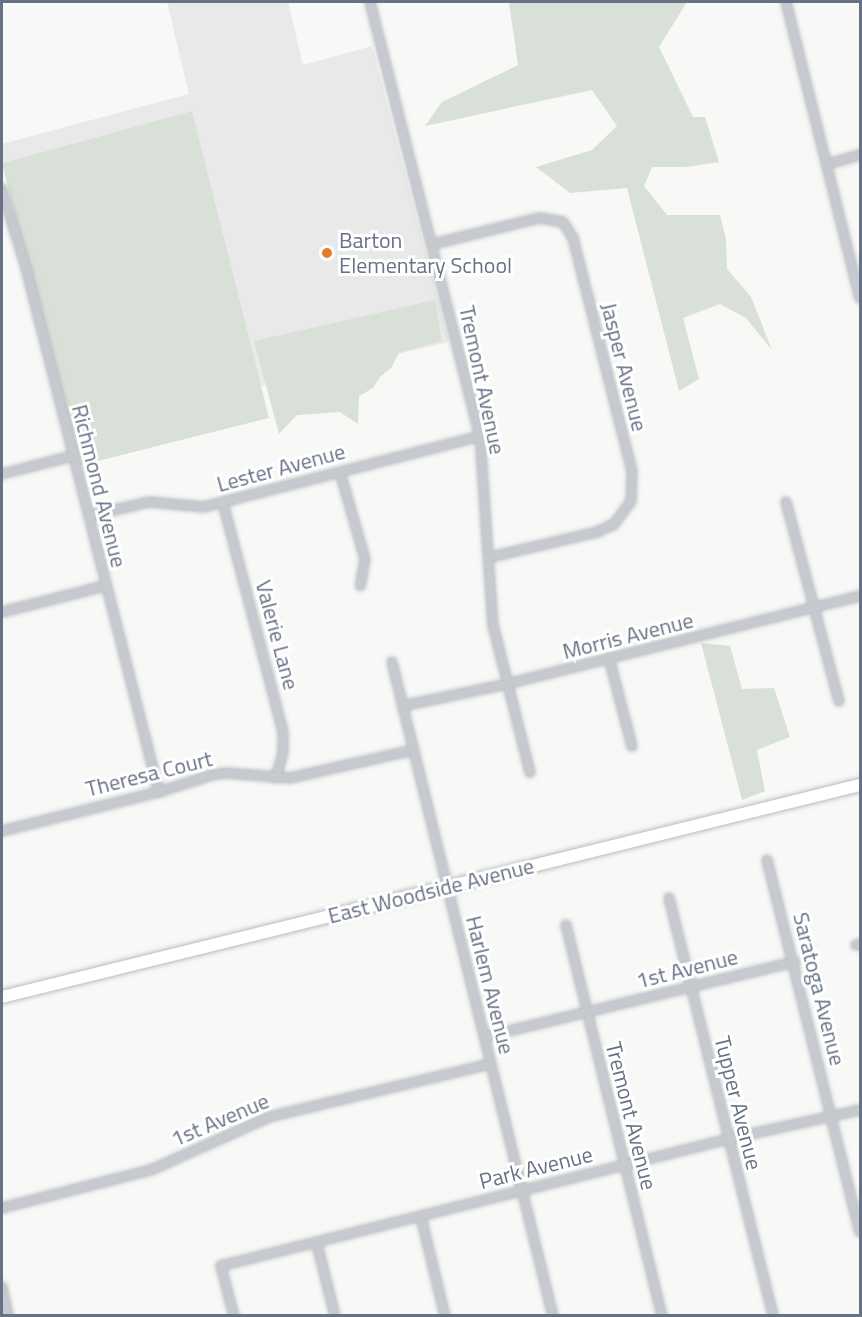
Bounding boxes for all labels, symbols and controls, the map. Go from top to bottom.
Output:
place label: Barton Elementary School [339,227,512,278]
marker: Barton Elementary School [320,246,334,260]
street label: Jasper Avenue [595,300,653,434]
street label: Tremont Avenue [453,303,511,457]
street label: Richmond Avenue [66,402,132,570]
street label: Lester Avenue [214,438,348,498]
street label: Valerie Lane [250,577,304,693]
street label: Morris Avenue [560,607,696,665]
street label: Theresa Court [83,746,215,802]
street label: East Woodside Avenue [325,853,537,929]
street label: Saratoga Avenue [787,910,851,1068]
street label: Harlem Avenue [460,913,520,1057]
street label: 1st Avenue [633,944,741,994]
street label: Tupper Avenue [709,1033,767,1173]
street label: Tremont Avenue [600,1039,662,1193]
street label: 1st Avenue [167,1088,273,1152]
street label: Park Avenue [477,1141,595,1195]

